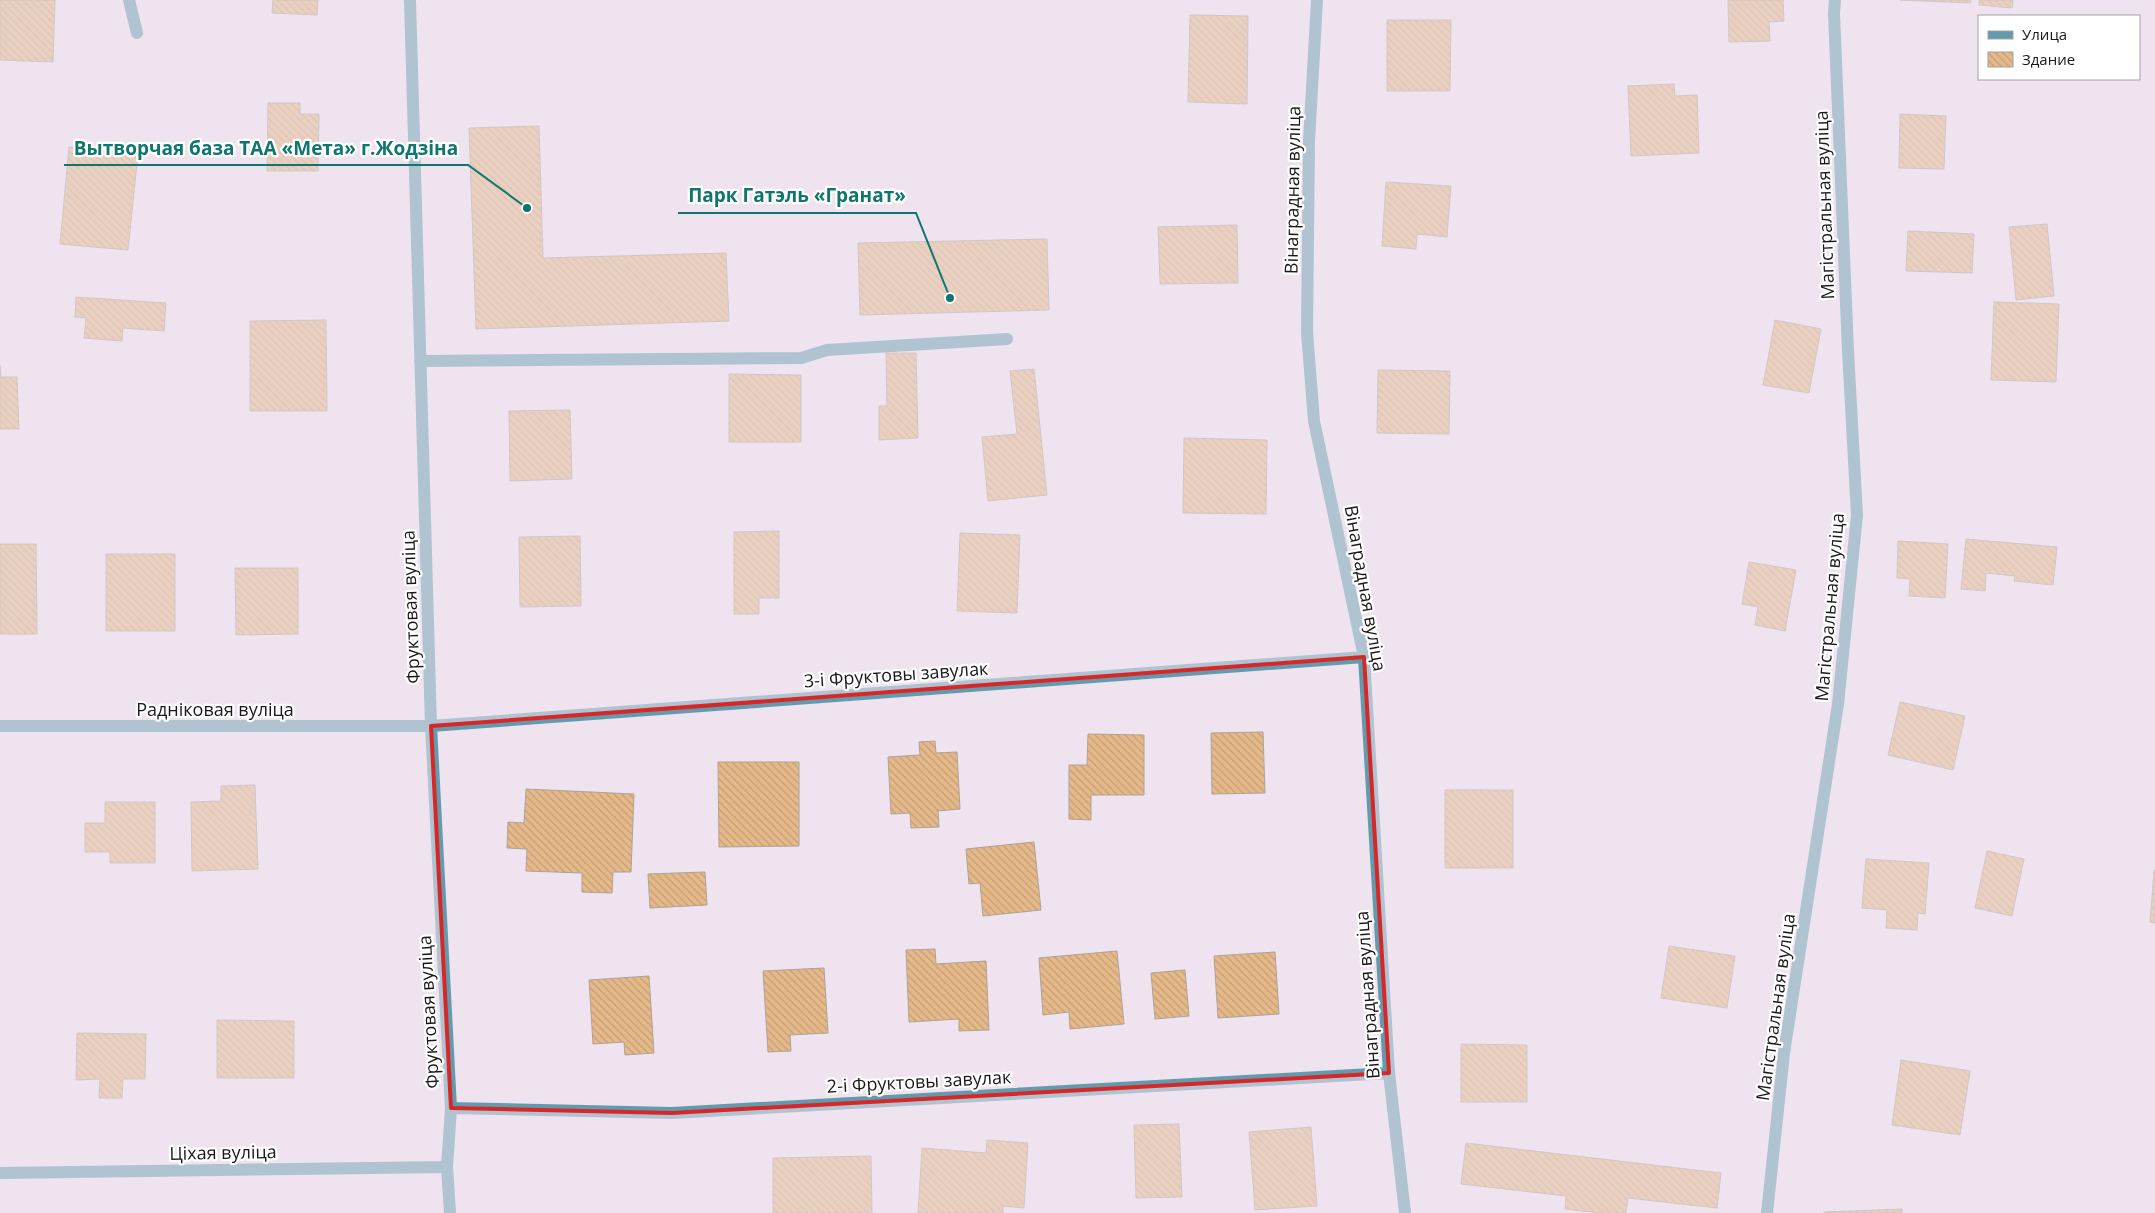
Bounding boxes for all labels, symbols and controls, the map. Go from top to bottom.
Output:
legend [1978,15,2140,80]
text: Улица [2022,24,2067,44]
text: Здание [2022,49,2075,69]
street label: Вінаградная вуліца [1279,106,1305,274]
street label: Магістральная вуліца [1809,110,1839,300]
callout: Вытворчая база ТАА «Мета» г.Жодзіна [64,131,468,165]
text: Вытворчая база ТАА «Мета» г.Жодзіна [74,135,458,161]
callout: Парк Гатэль «Гранат» [678,179,916,213]
text: Парк Гатэль «Гранат» [688,182,906,208]
street label: Вінаградная вуліца [1340,503,1392,673]
street label: Магістральная вуліца [1809,512,1849,702]
street label: Фруктовая вуліца [395,530,425,684]
street label: 3-і Фруктовы завулак [803,656,990,692]
street label: Радніковая вуліца [136,697,294,721]
street label: Вінаградная вуліца [1349,910,1385,1080]
street label: Магістральная вуліца [1750,912,1800,1102]
street label: Фруктовая вуліца [412,935,444,1089]
street label: 2-і Фруктовы завулак [826,1064,1013,1098]
street label: Ціхая вуліца [169,1139,277,1165]

